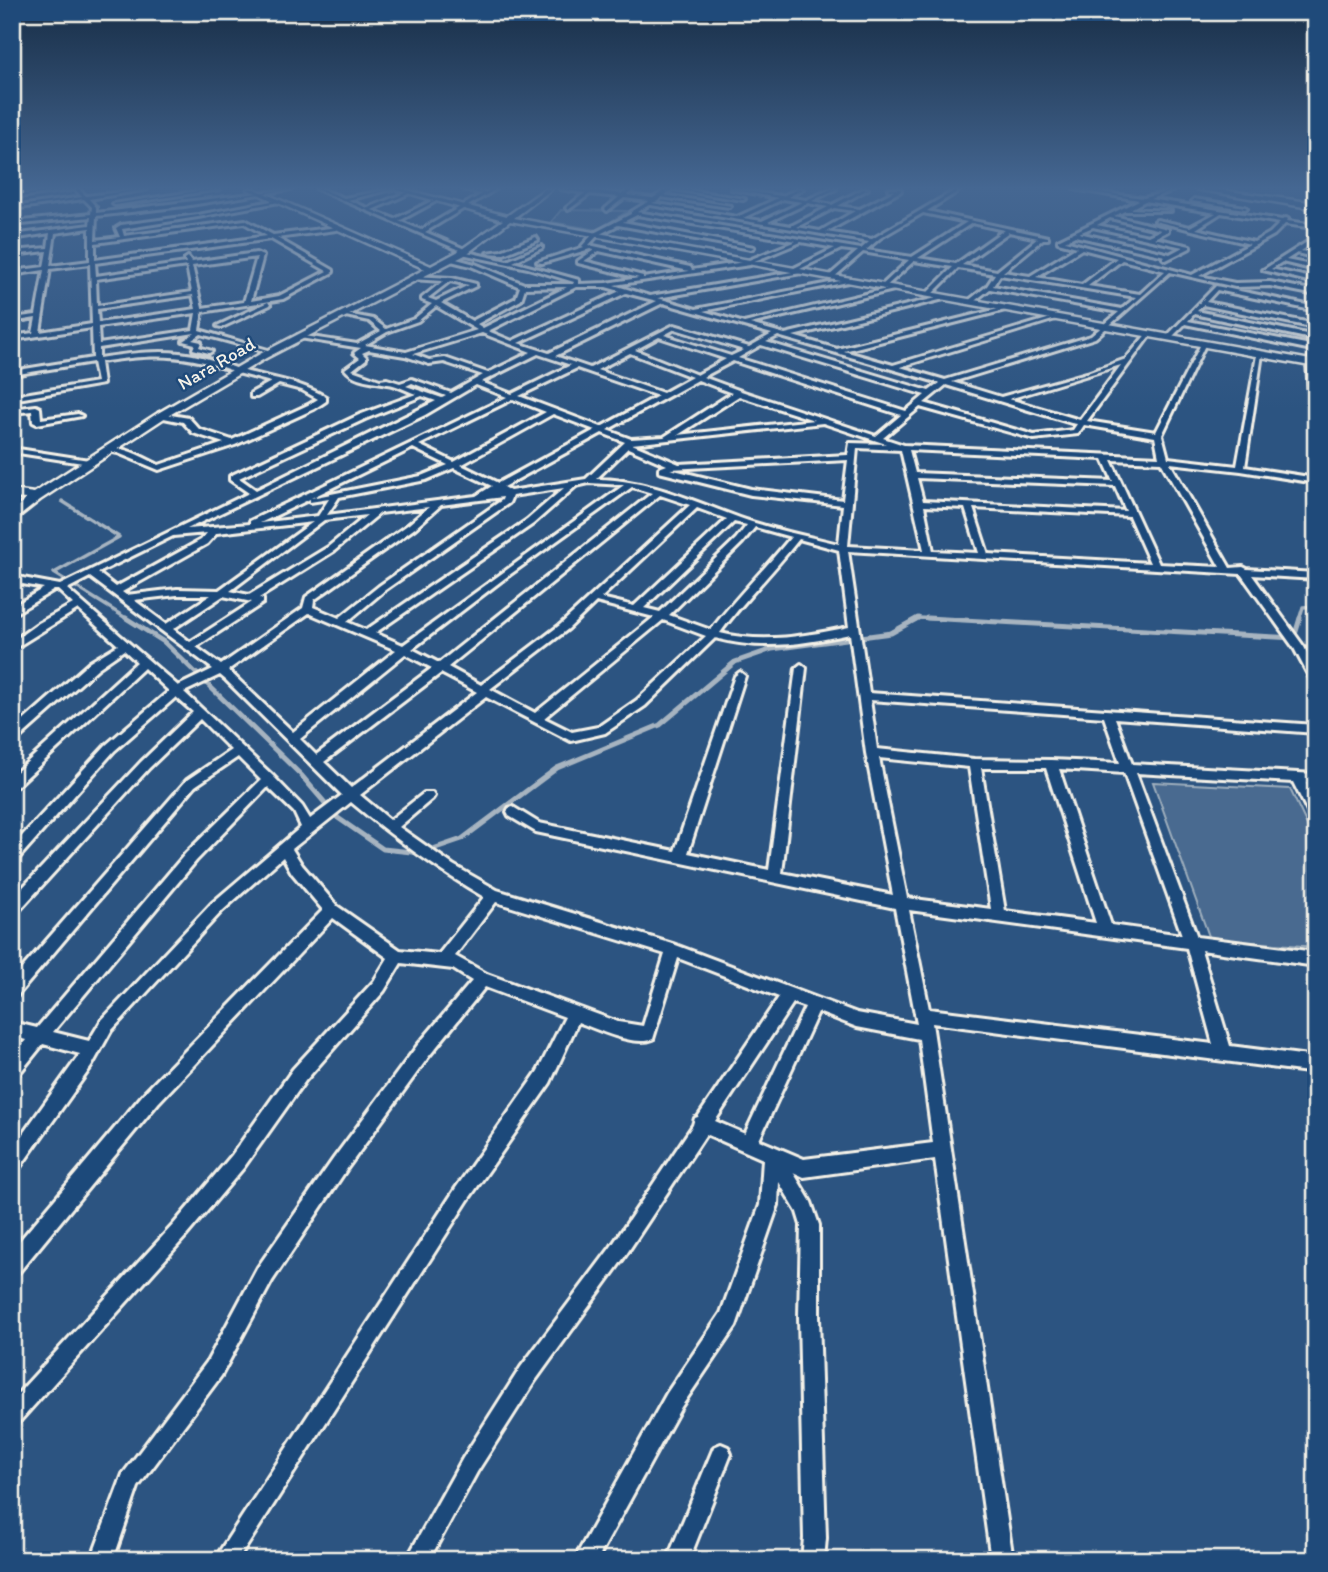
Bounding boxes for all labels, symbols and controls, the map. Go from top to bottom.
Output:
street label: Nara Road [174,332,259,395]

